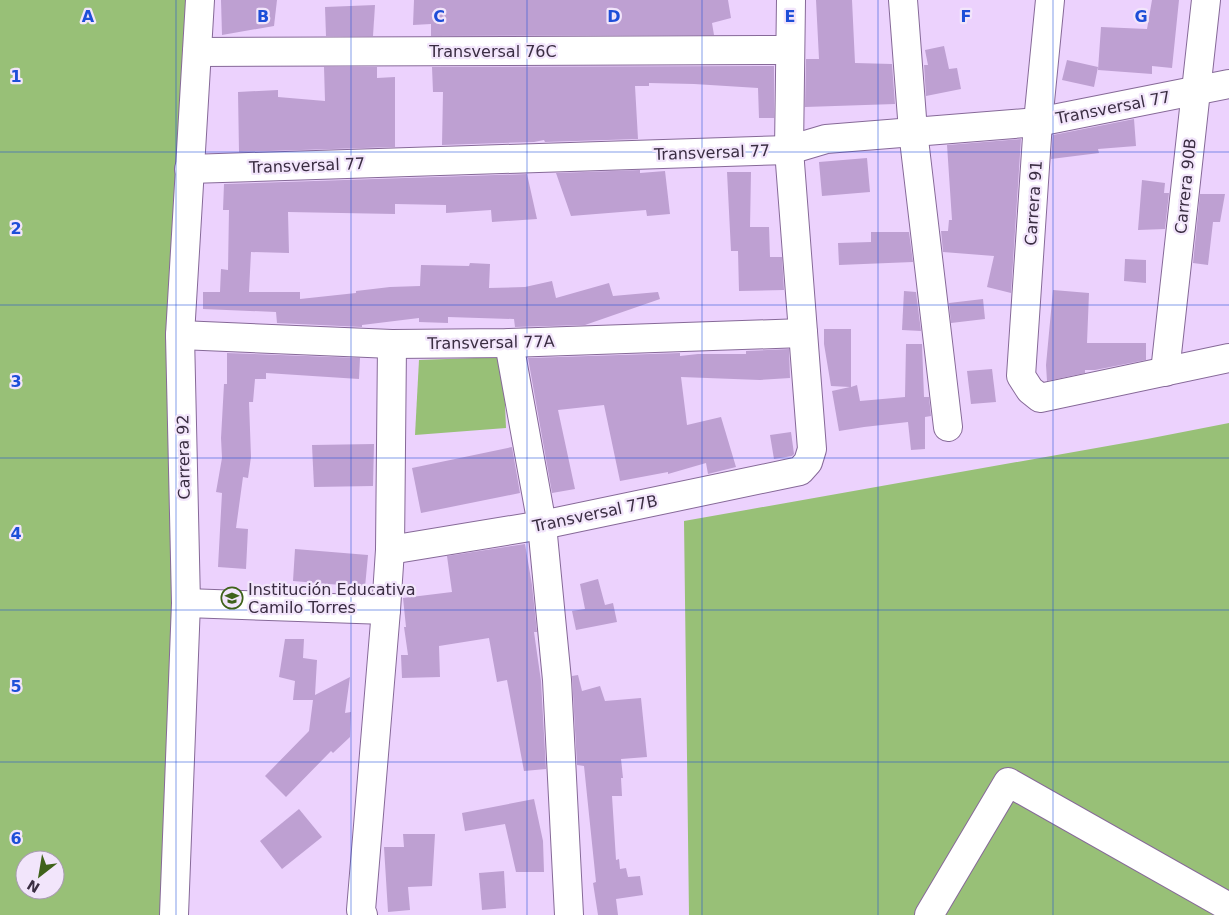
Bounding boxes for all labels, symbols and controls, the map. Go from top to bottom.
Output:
text: A [82,7,95,26]
text: B [257,7,269,26]
text: C [433,7,445,26]
text: D [607,7,621,26]
text: E [785,7,795,26]
text: F [961,7,971,26]
text: G [1134,7,1148,26]
street label: Transversal 76C [428,42,557,61]
text: 1 [10,67,22,86]
street label: Transversal 77 [1053,87,1172,128]
street label: Carrera 90B [1171,137,1200,235]
street label: Transversal 77 [653,141,770,164]
street label: Transversal 77 [248,154,365,177]
street label: Carrera 91 [1021,160,1046,246]
text: 2 [10,219,22,238]
street label: Transversal 77A [426,332,555,353]
text: 3 [10,372,22,391]
street label: Carrera 92 [173,414,194,500]
street label: Transversal 77B [530,491,659,536]
text: 4 [10,524,22,543]
place label: Institución Educativa Camilo Torres [248,580,416,617]
school or university icon: Institución Educativa Camilo Torres [220,586,244,610]
text: 5 [10,677,22,696]
text: 6 [10,829,22,848]
north arrow [15,850,65,900]
text: N [24,876,42,896]

